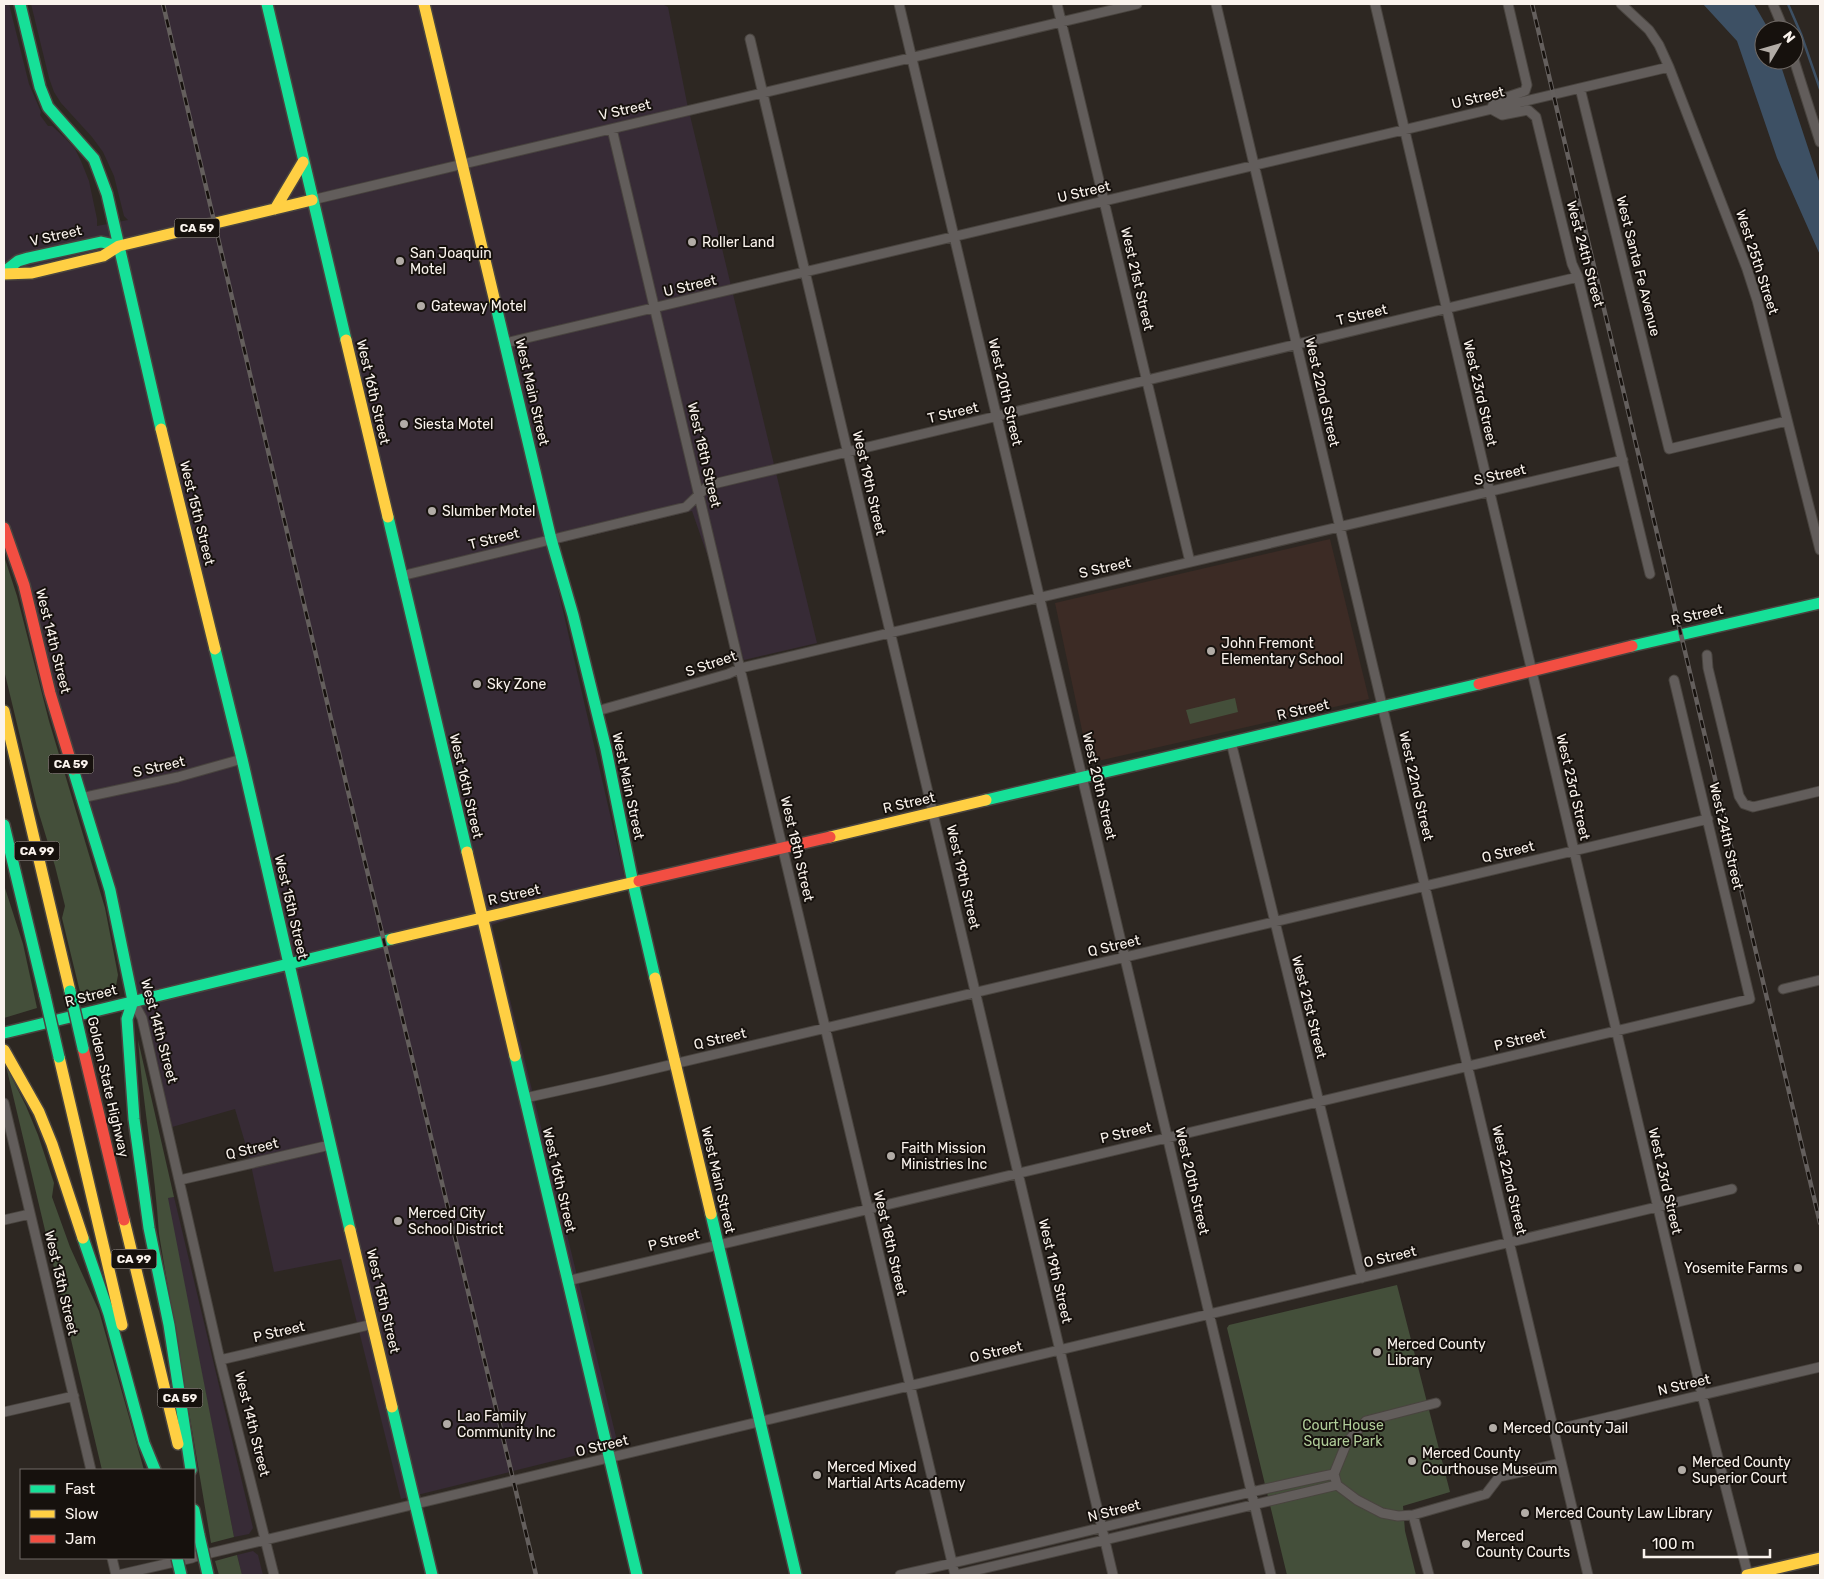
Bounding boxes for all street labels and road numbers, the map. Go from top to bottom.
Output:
street label: U Street [1450,83,1507,113]
street label: V Street [597,96,653,124]
street label: U Street [1056,178,1113,206]
street label: West Santa Fe Avenue [1612,194,1664,338]
street label: West 24th Street [1563,199,1608,310]
street label: West 25th Street [1732,207,1782,317]
road number: CA 59 [174,218,220,238]
street label: V Street [28,222,84,250]
street label: West 21st Street [1117,226,1157,333]
street label: U Street [662,272,719,300]
street label: T Street [1335,301,1390,329]
street label: West 22nd Street [1301,336,1343,449]
street label: West Main Street [511,337,553,448]
street label: West 20th Street [984,337,1026,448]
street label: West 16th Street [353,338,393,447]
street label: West 23rd Street [1459,338,1501,448]
street label: T Street [926,399,981,427]
street label: West 18th Street [684,401,725,510]
street label: West 19th Street [849,429,889,538]
street label: West 15th Street [176,459,218,567]
street label: S Street [1472,461,1528,489]
street label: T Street [467,524,522,553]
street label: S Street [1077,554,1133,582]
street label: West 14th Street [32,587,74,696]
street label: R Street [1669,601,1725,629]
street label: S Street [683,647,739,681]
street label: R Street [1275,696,1331,724]
street label: West 22nd Street [1395,730,1437,843]
street label: West Main Street [608,731,648,842]
street label: West 20th Street [1078,731,1120,842]
street label: West 16th Street [446,732,486,841]
street label: West 23rd Street [1552,732,1594,842]
street label: S Street [131,753,187,781]
road number: CA 59 [48,754,94,774]
street label: West 24th Street [1705,781,1747,892]
street label: R Street [881,789,937,817]
street label: West 18th Street [777,795,818,904]
street label: West 19th Street [943,823,983,932]
street label: Q Street [1480,838,1536,866]
road number: CA 99 [15,841,60,860]
street label: West 15th Street [271,853,311,962]
street label: R Street [486,881,542,909]
street label: Q Street [1086,932,1142,960]
street label: West 21st Street [1288,954,1330,1061]
street label: West 14th Street [137,977,181,1086]
street label: R Street [63,981,119,1011]
street label: Golden State Highway [84,1015,133,1159]
street label: Q Street [692,1025,748,1053]
street label: P Street [1492,1025,1548,1055]
street label: P Street [1098,1119,1154,1147]
street label: West 22nd Street [1488,1124,1530,1237]
street label: West Main Street [697,1125,739,1236]
street label: West 16th Street [539,1126,579,1235]
street label: West 20th Street [1171,1126,1213,1237]
street label: West 23rd Street [1644,1126,1686,1236]
street label: Q Street [224,1135,280,1163]
street label: West 18th Street [870,1189,911,1298]
street label: West 19th Street [1035,1217,1075,1326]
street label: P Street [646,1225,702,1255]
street label: West 13th Street [41,1229,81,1338]
street label: O Street [1362,1243,1418,1271]
street label: West 15th Street [363,1247,403,1356]
road number: CA 99 [112,1250,156,1268]
street label: P Street [251,1318,307,1346]
street label: O Street [968,1338,1024,1366]
street label: West 14th Street [231,1370,273,1479]
street label: N Street [1656,1371,1713,1399]
road number: CA 59 [158,1389,202,1408]
street label: O Street [574,1432,630,1460]
street label: N Street [1086,1496,1143,1526]

